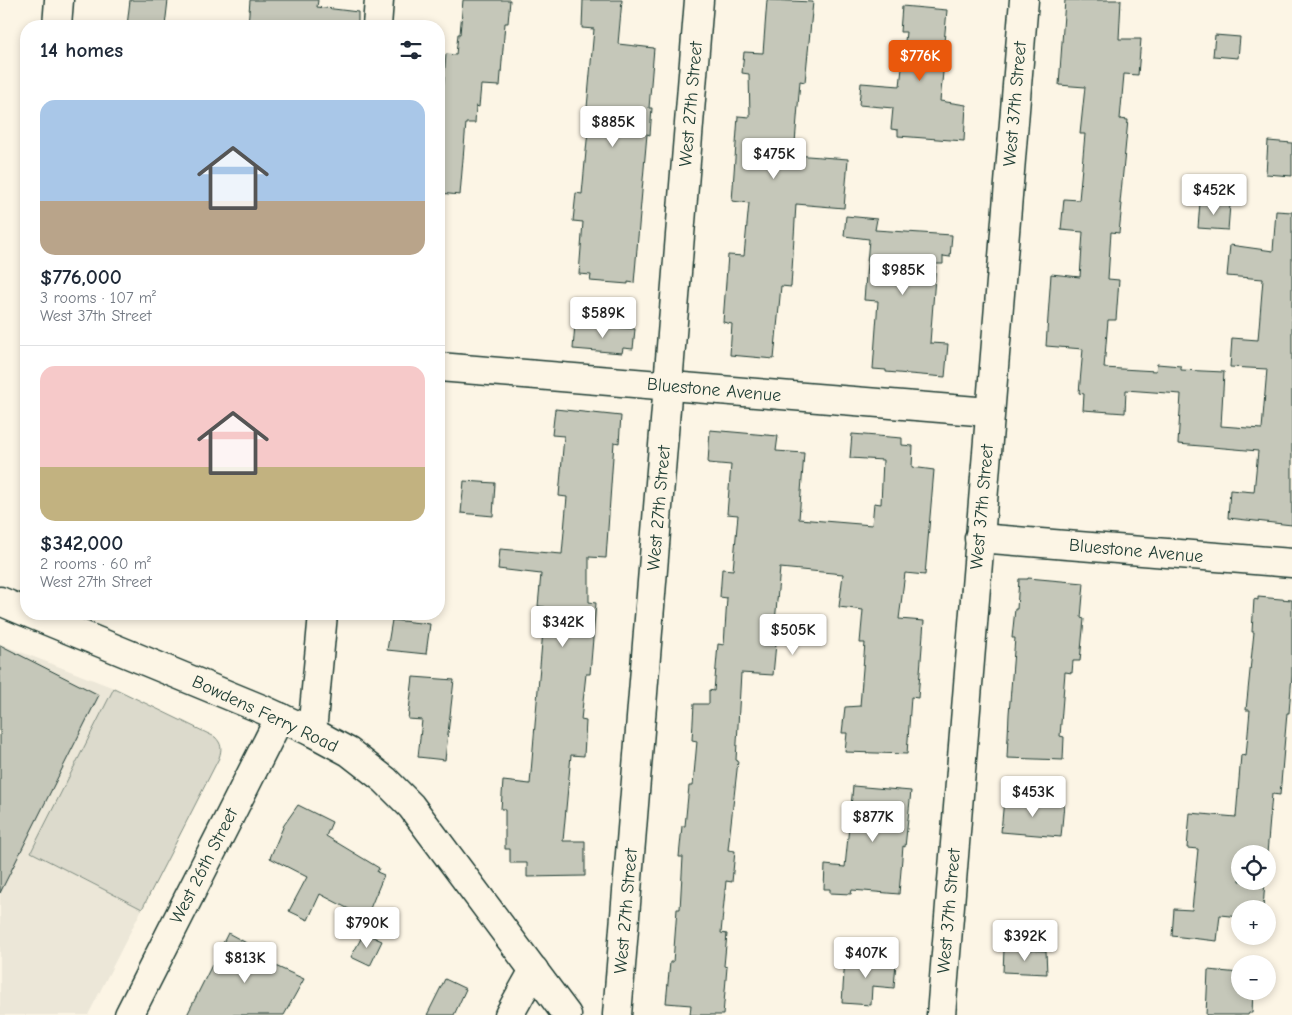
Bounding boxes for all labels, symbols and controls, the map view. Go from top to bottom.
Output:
icon: filters [397,36,425,64]
text: 14 homes [40,38,123,62]
pin: $776K [885,39,955,82]
street label: West 27th Street [675,40,707,168]
street label: West 37th Street [999,40,1031,167]
text: $776K [900,47,940,65]
pin: $885K [578,106,648,148]
text: $885K [591,113,635,131]
icon: home [188,133,278,223]
pin: $475K [739,138,809,180]
text: $475K [753,145,795,163]
pin: $452K [1179,174,1249,216]
text: $452K [1193,181,1235,199]
pin: $985K [868,254,938,296]
text: $985K [881,261,925,279]
text: $776,000 [40,265,122,289]
text: 3 rooms · 107 m² [40,289,156,307]
pin: $589K [568,296,638,339]
text: $589K [581,304,625,322]
text: West 37th Street [40,307,152,325]
street label: Bluestone Avenue [646,374,782,406]
icon: home [188,398,278,488]
street label: West 37th Street [966,443,998,570]
street label: West 27th Street [643,444,675,572]
text: $342,000 [40,531,123,555]
street label: Bluestone Avenue [1068,535,1204,567]
text: 2 rooms · 60 m² [40,555,151,573]
text: West 27th Street [40,573,152,591]
pin: $342K [528,606,598,648]
text: $342K [542,613,584,631]
pin: $505K [758,614,828,656]
text: $505K [771,621,815,639]
street label: Bowdens Ferry Road [189,671,341,757]
pin: $453K [998,776,1068,818]
text: $453K [1012,783,1054,801]
pin: $877K [838,800,908,843]
street label: West 26th Street [166,804,243,927]
text: $877K [852,808,894,826]
map controls [1231,845,1276,1000]
button: locate [1231,845,1276,890]
street label: West 27th Street [610,847,642,975]
street label: West 37th Street [933,847,965,974]
button: + [1231,900,1276,945]
pin: $790K [332,906,402,949]
text: $790K [345,914,389,932]
pin: $392K [990,920,1060,962]
text: $392K [1004,927,1046,945]
pin: $407K [831,936,901,979]
pin: $813K [210,942,280,984]
text: $407K [845,944,887,962]
text: $813K [224,949,266,967]
button: − [1231,955,1276,1000]

